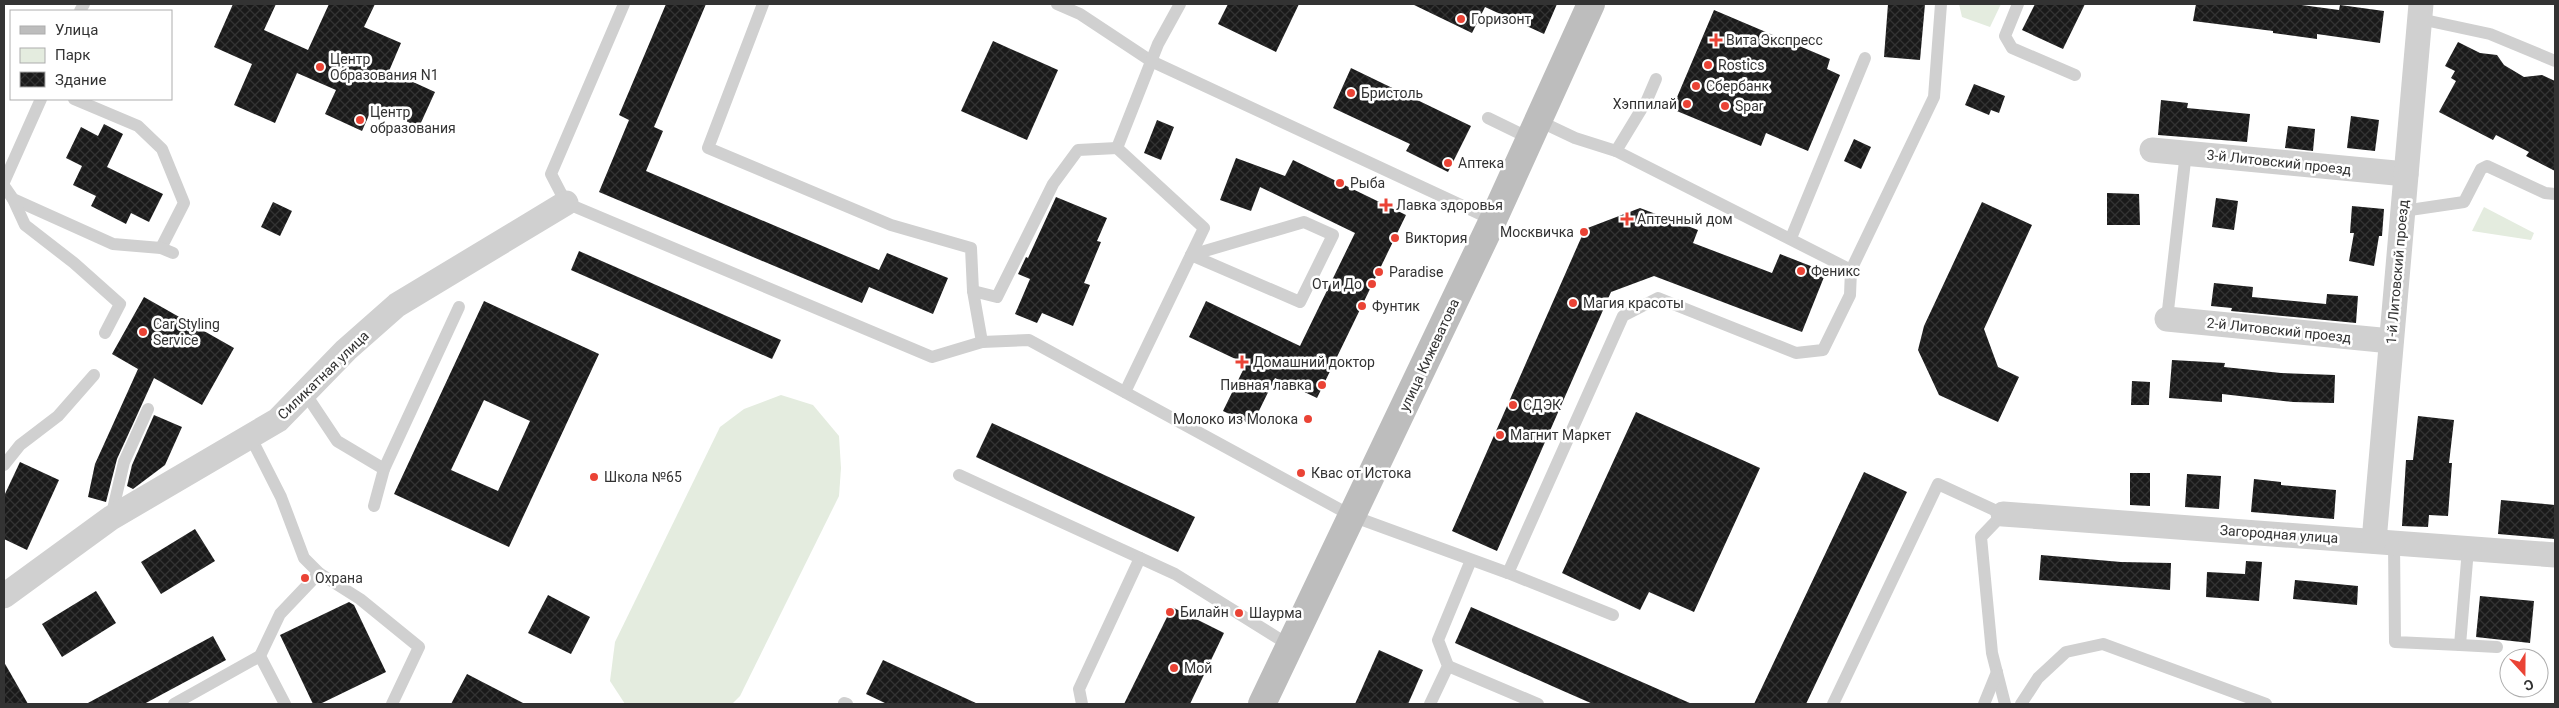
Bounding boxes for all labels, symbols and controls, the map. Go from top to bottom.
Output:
legend [10,10,172,100]
place label: Горизонт [1471,11,1532,27]
marker: Горизонт [1455,13,1467,25]
text: Улица [55,21,98,39]
place label: Вита Экспресс [1726,32,1823,48]
marker: Вита Экспресс [1710,34,1722,46]
text: Парк [55,46,90,64]
place label: Центр Образования N1 [330,51,439,83]
place label: Rostics [1718,57,1764,73]
marker: Rostics [1702,59,1714,71]
marker: Центр Образования N1 [314,61,326,73]
text: Здание [55,71,106,89]
place label: Сбербанк [1706,78,1770,94]
marker: Сбербанк [1690,80,1702,92]
place label: Бристоль [1361,85,1423,101]
marker: Бристоль [1345,87,1357,99]
place label: Хэппилай [1613,96,1677,112]
marker: Хэппилай [1681,98,1693,110]
place label: Spar [1735,98,1764,114]
marker: Spar [1719,100,1731,112]
place label: Центр образования [370,104,456,136]
marker: Центр образования [354,114,366,126]
street label: 3-й Литовский проезд [2206,146,2353,178]
place label: Аптека [1458,155,1504,171]
marker: Аптека [1442,157,1454,169]
place label: Рыба [1350,175,1385,191]
marker: Рыба [1334,177,1346,189]
place label: Лавка здоровья [1396,197,1503,213]
street label: 1-й Литовский проезд [2383,198,2411,345]
marker: Лавка здоровья [1380,199,1392,211]
place label: Аптечный дом [1637,211,1733,227]
marker: Аптечный дом [1621,213,1633,225]
place label: Москвичка [1500,224,1574,240]
marker: Москвичка [1578,226,1590,238]
place label: Виктория [1405,230,1467,246]
marker: Виктория [1389,232,1401,244]
place label: Феникс [1811,263,1860,279]
place label: Paradise [1389,264,1443,280]
marker: Феникс [1795,265,1807,277]
marker: Paradise [1373,266,1385,278]
place label: От и До [1312,276,1362,292]
marker: От и До [1366,278,1378,290]
place label: Магия красоты [1583,295,1684,311]
street label: улица Кижеватова [1396,296,1462,414]
marker: Магия красоты [1567,297,1579,309]
place label: Фунтик [1372,298,1420,314]
marker: Фунтик [1356,300,1368,312]
street label: 2-й Литовский проезд [2206,314,2353,346]
place label: Car Styling Service [153,316,220,348]
marker: Car Styling Service [137,326,149,338]
street label: Силикатная улица [274,327,372,423]
place label: Домашний доктор [1253,354,1375,370]
marker: Домашний доктор [1235,355,1249,369]
place label: Пивная лавка [1220,377,1312,393]
marker: Пивная лавка [1316,379,1328,391]
place label: СДЭК [1523,397,1561,413]
marker: СДЭК [1507,399,1519,411]
place label: Молоко из Молока [1173,411,1298,427]
marker: Молоко из Молока [1302,413,1314,425]
place label: Магнит Маркет [1510,427,1612,443]
marker: Магнит Маркет [1494,429,1506,441]
place label: Квас от Истока [1311,465,1411,481]
marker: Квас от Истока [1295,467,1307,479]
place label: Школа №65 [604,469,682,485]
marker: Школа №65 [588,471,600,483]
street label: Загородная улица [2219,522,2339,546]
place label: Охрана [315,570,363,586]
marker: Охрана [299,572,311,584]
place label: Билайн [1180,604,1229,620]
place label: Шаурма [1249,605,1302,621]
marker: Билайн [1164,606,1176,618]
marker: Шаурма [1233,607,1245,619]
north arrow [2499,648,2549,698]
place label: Мой [1184,660,1212,676]
marker: Мой [1168,662,1180,674]
text: С [2522,676,2536,694]

